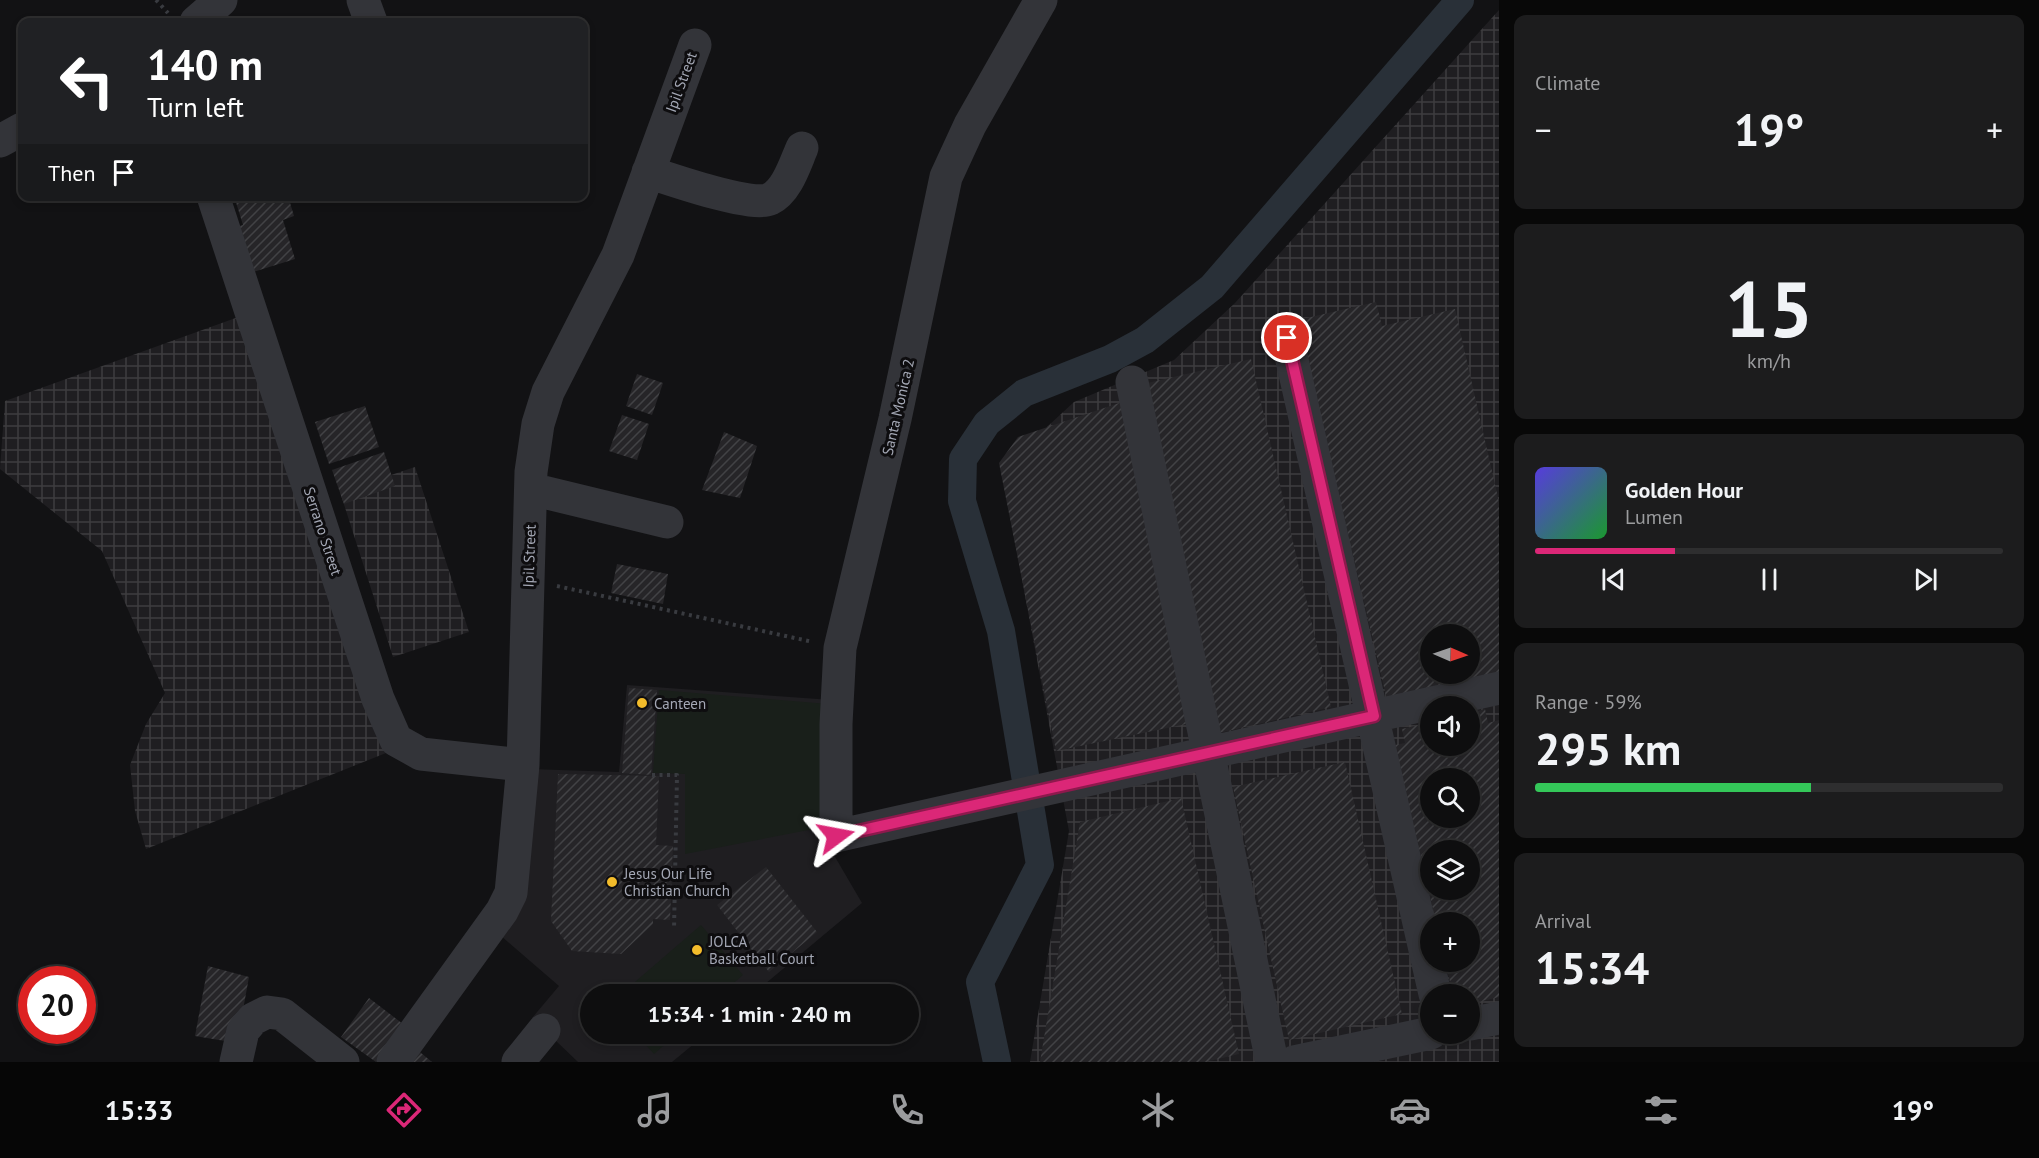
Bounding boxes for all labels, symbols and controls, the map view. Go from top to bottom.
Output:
text: 140 m [147,37,263,92]
icon: left [48,42,126,120]
street label: Ipil Street [661,49,701,115]
text: Climate [1535,70,1601,96]
text: Turn left [147,90,244,124]
text: 19° [1734,100,1804,158]
text: − [1535,108,1552,151]
text: + [1986,108,2003,151]
icon: arrive [107,156,140,189]
text: Then [48,159,95,187]
text: 15 [1725,258,1813,359]
pin [1261,312,1312,363]
icon: arrive [1270,321,1303,354]
text: km/h [1747,348,1791,374]
street label: Santa Monica 2 [878,357,918,457]
text: Golden Hour [1625,476,1743,504]
street label: Serrano Street [300,484,346,578]
text: Lumen [1625,504,1683,530]
street label: Ipil Street [518,524,540,588]
icon: previous [1597,563,1630,596]
icon: pause [1753,563,1786,596]
icon: next [1909,563,1942,596]
north arrow [1420,624,1480,684]
map controls [1420,624,1480,1044]
text: Range · 59% [1535,689,1642,715]
place label: Canteen [654,694,706,713]
marker: Canteen [635,696,649,710]
button: sound [1420,696,1480,756]
text: 295 km [1535,719,1681,777]
button: search [1420,768,1480,828]
position arrow [804,804,868,868]
button: layers [1420,840,1480,900]
place label: Jesus Our Life Christian Church [623,864,730,900]
marker: Jesus Our Life Christian Church [605,875,619,889]
text: Arrival [1535,908,1591,934]
button: + [1420,912,1480,972]
place label: JOLCA Basketball Court [708,932,814,968]
text: 15:34 [1535,938,1649,996]
marker: JOLCA Basketball Court [690,943,704,957]
speed limit sign: 20 [18,966,96,1044]
button: − [1420,984,1480,1044]
text: 15:34 · 1 min · 240 m [648,1000,851,1028]
icon: directions [383,1089,425,1131]
icon: music [634,1089,676,1131]
icon: phone [886,1089,928,1131]
icon: climate [1137,1089,1179,1131]
icon: car [1389,1089,1431,1131]
icon: filters [1640,1089,1682,1131]
text: 15:33 [105,1093,173,1127]
text: 19° [1892,1093,1934,1127]

